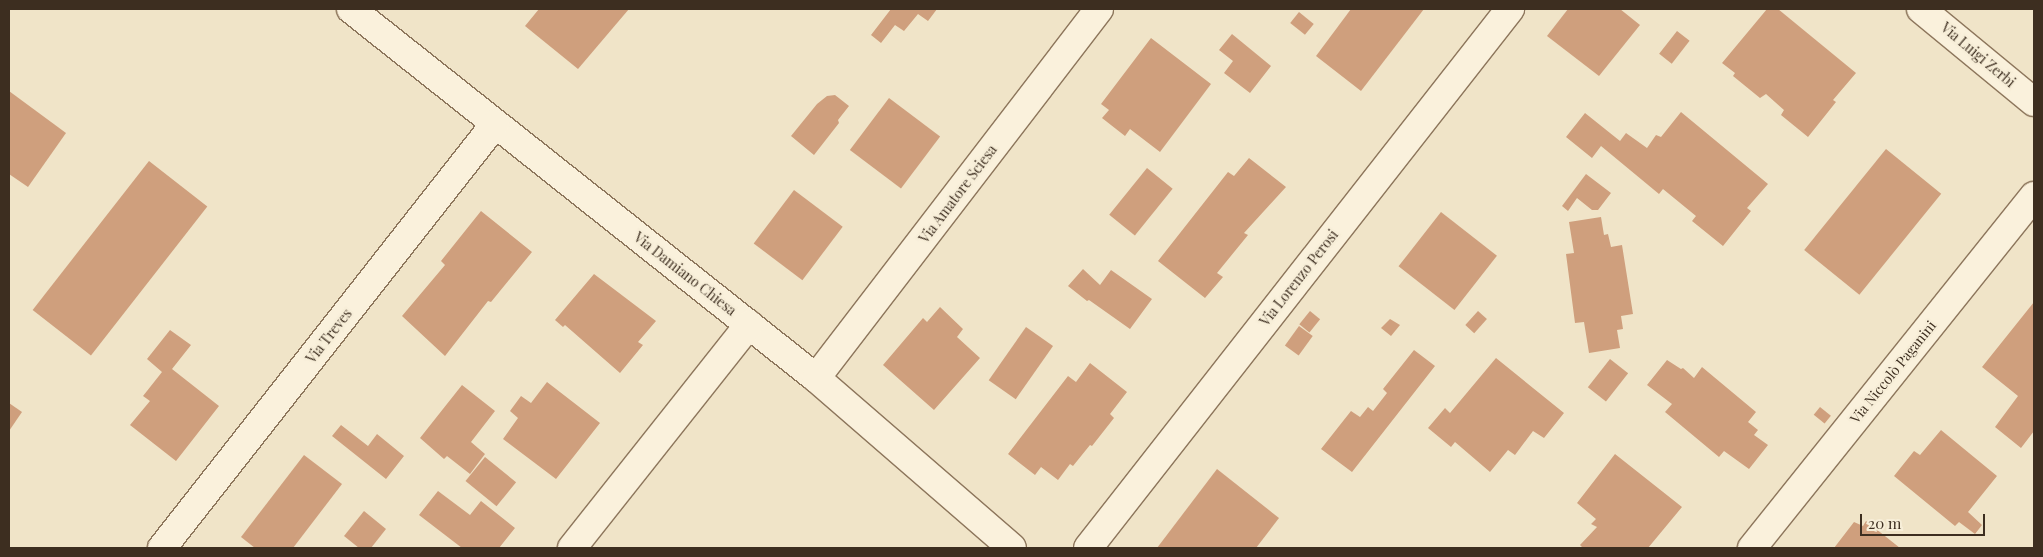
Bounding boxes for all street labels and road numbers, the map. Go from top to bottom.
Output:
street label: Via Luigi Zerbi [1937,19,2019,91]
street label: Via Amatore Sciesa [915,141,1001,247]
street label: Via Lorenzo Perosi [1256,227,1342,329]
street label: Via Damiano Chiesa [630,229,740,319]
street label: Via Treves [302,305,356,367]
street label: Via Niccolò Paganini [1846,317,1940,427]

